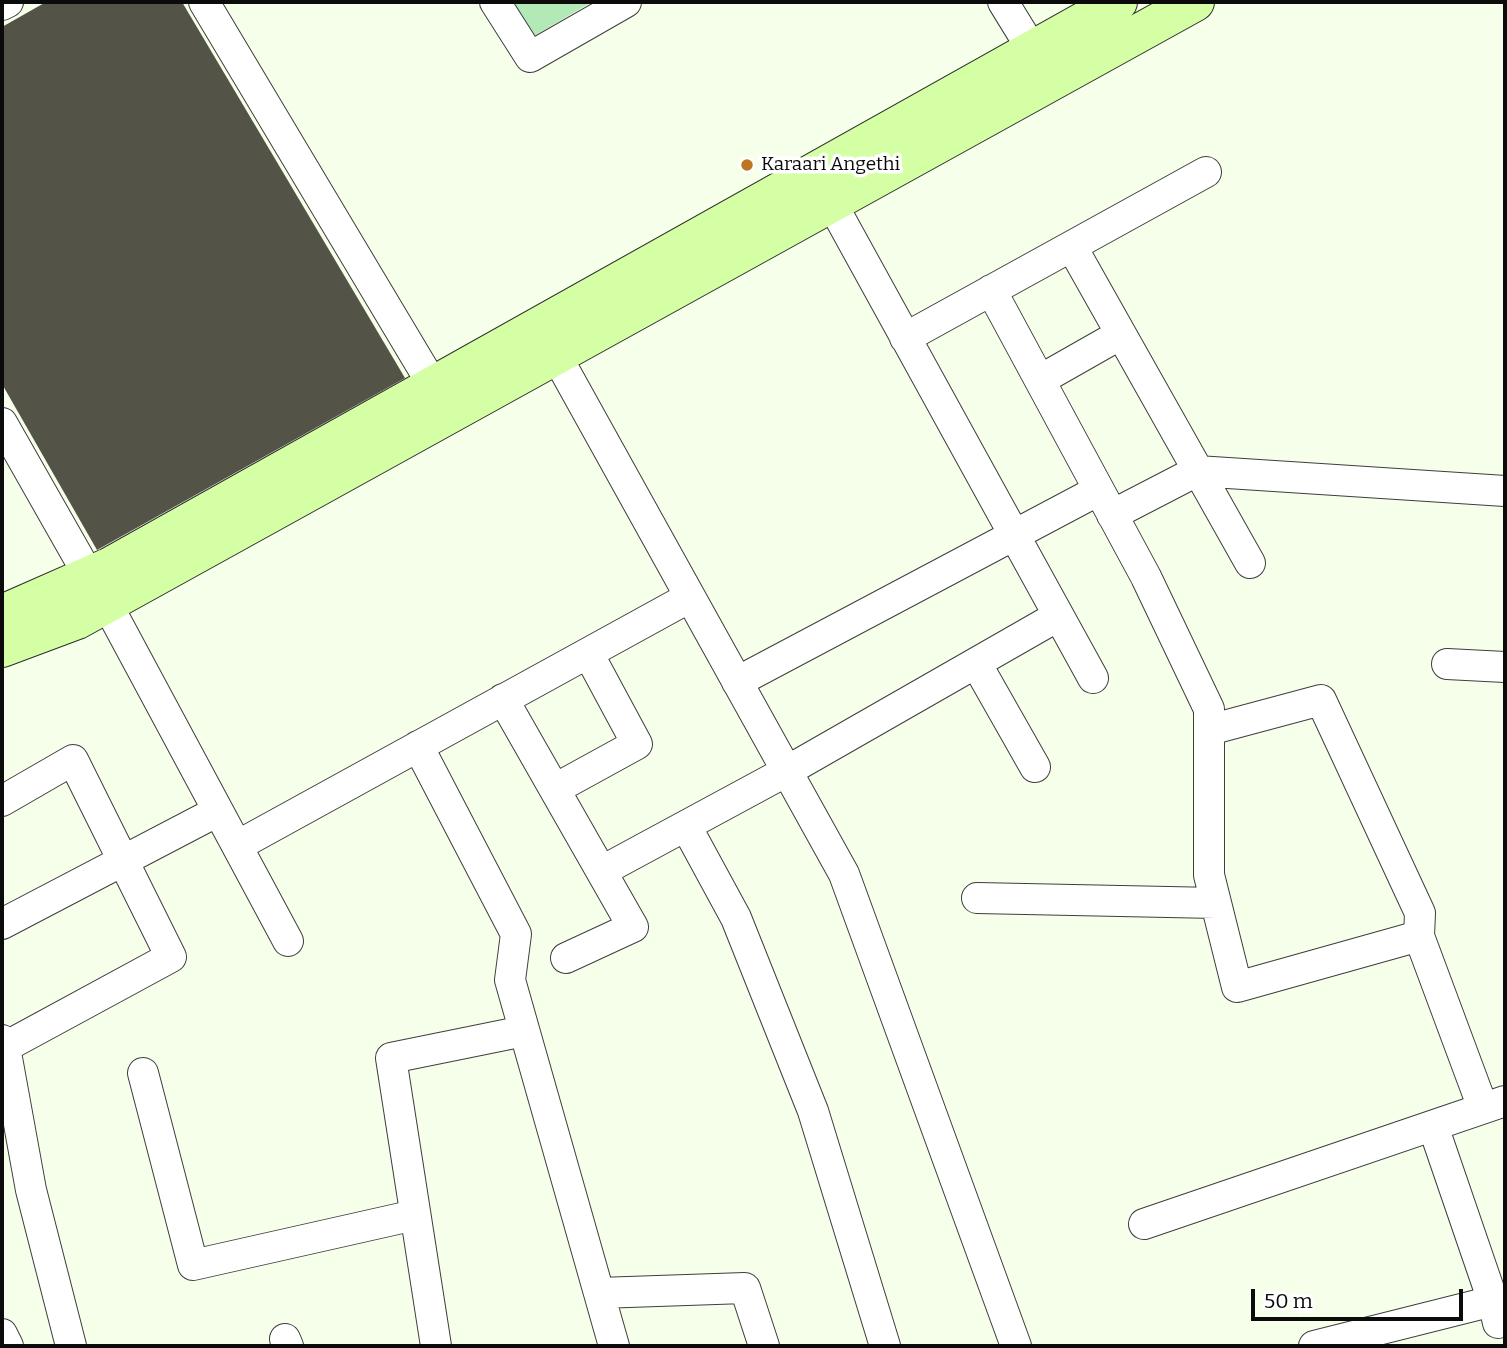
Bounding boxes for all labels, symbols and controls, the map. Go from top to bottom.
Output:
place label: Karaari Angethi [761,154,900,176]
marker: Karaari Angethi [739,157,755,173]
scale bar [1255,1274,1467,1318]
text: 50 m [1264,1288,1313,1314]

